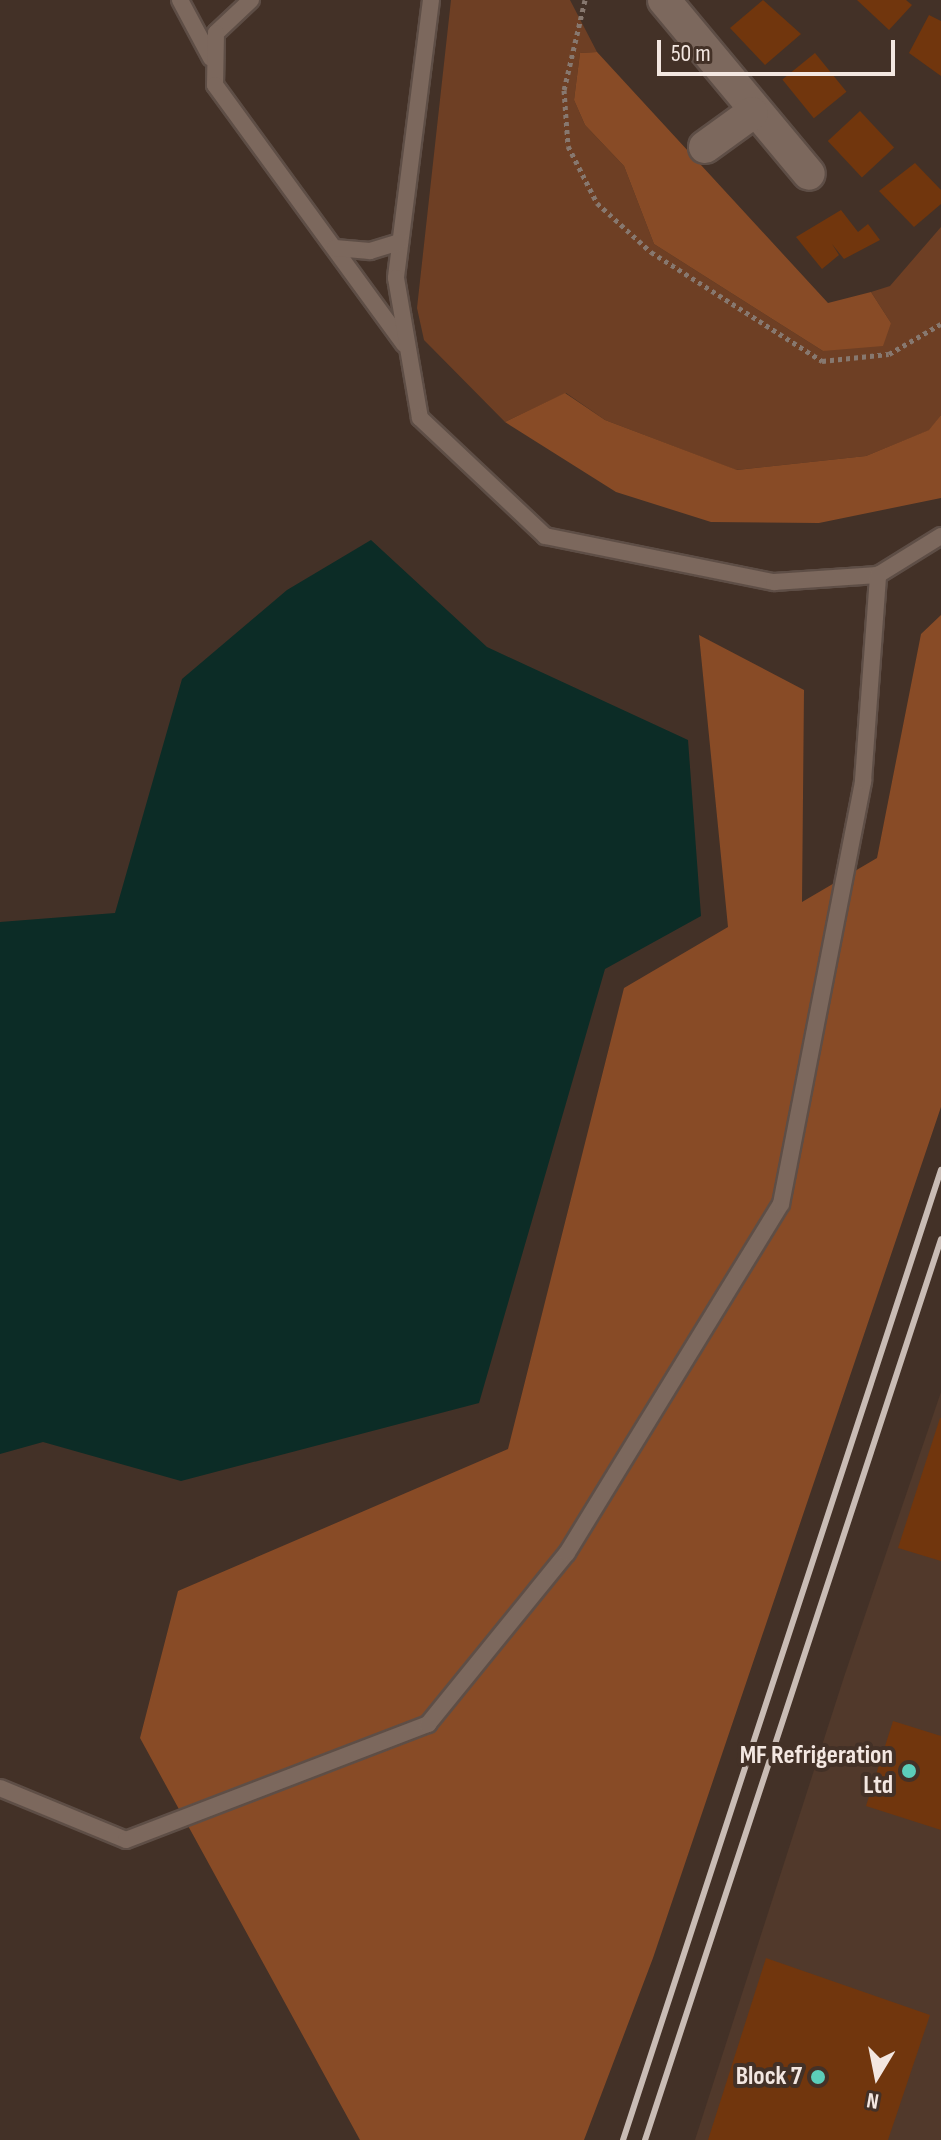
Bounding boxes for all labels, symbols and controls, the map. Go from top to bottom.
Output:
scale bar [661,24,899,74]
text: 50 m [671,39,711,68]
place label: MF Refrigeration Ltd [740,1740,893,1802]
marker: MF Refrigeration Ltd [900,1762,918,1780]
north arrow [837,2036,917,2116]
place label: Block 7 [736,2061,802,2093]
marker: Block 7 [809,2068,827,2086]
text: N [865,2086,881,2114]

